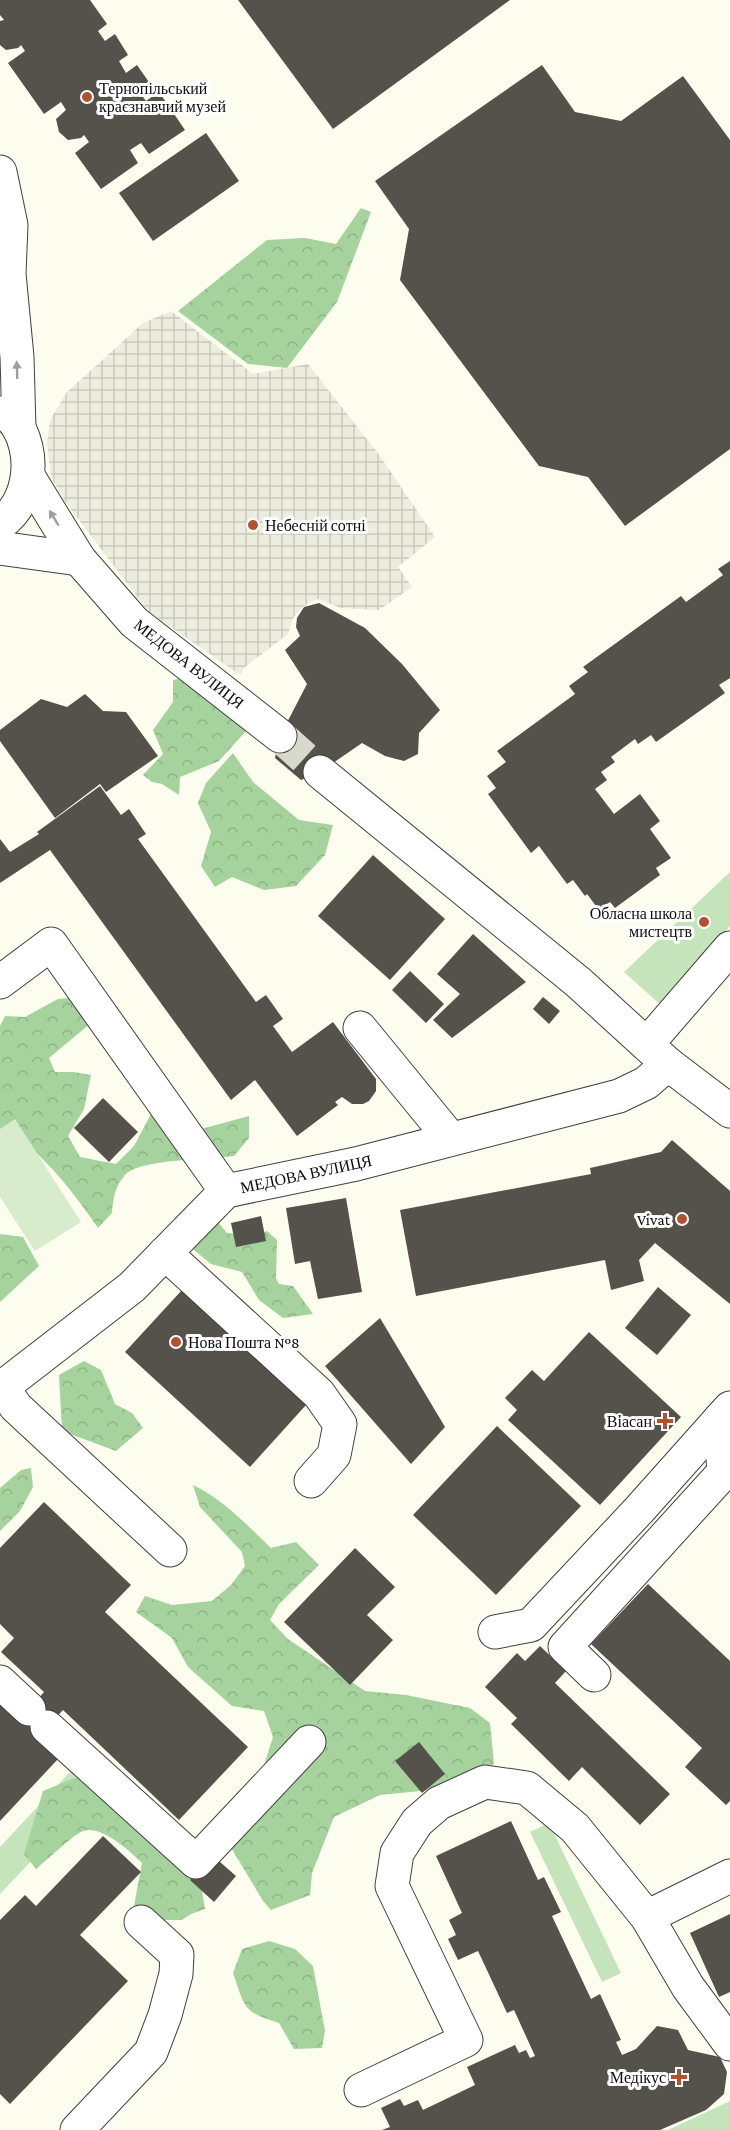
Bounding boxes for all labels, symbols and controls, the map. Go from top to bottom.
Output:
place label: Тернопільський краєзнавчий музей [99,80,226,116]
marker: Тернопільський краєзнавчий музей [80,90,94,104]
one-way arrow [13,361,22,380]
one-way arrow [48,510,59,526]
place label: Небесній сотні [265,517,366,534]
marker: Небесній сотні [246,518,260,532]
street label: МЕДОВА ВУЛИЦЯ [130,616,247,713]
place label: Обласна школа мистецтв [590,905,692,941]
marker: Обласна школа мистецтв [697,915,711,929]
street label: МЕДОВА ВУЛИЦЯ [239,1152,374,1197]
place label: Vivat [637,1211,671,1228]
marker: Vivat [675,1212,689,1226]
place label: Нова Пошта №8 [188,1334,300,1351]
marker: Нова Пошта №8 [169,1335,183,1349]
marker: Віасан [656,1412,674,1430]
place label: Віасан [607,1413,652,1430]
marker: Медікус [670,2068,688,2086]
place label: Медікус [610,2069,666,2087]

